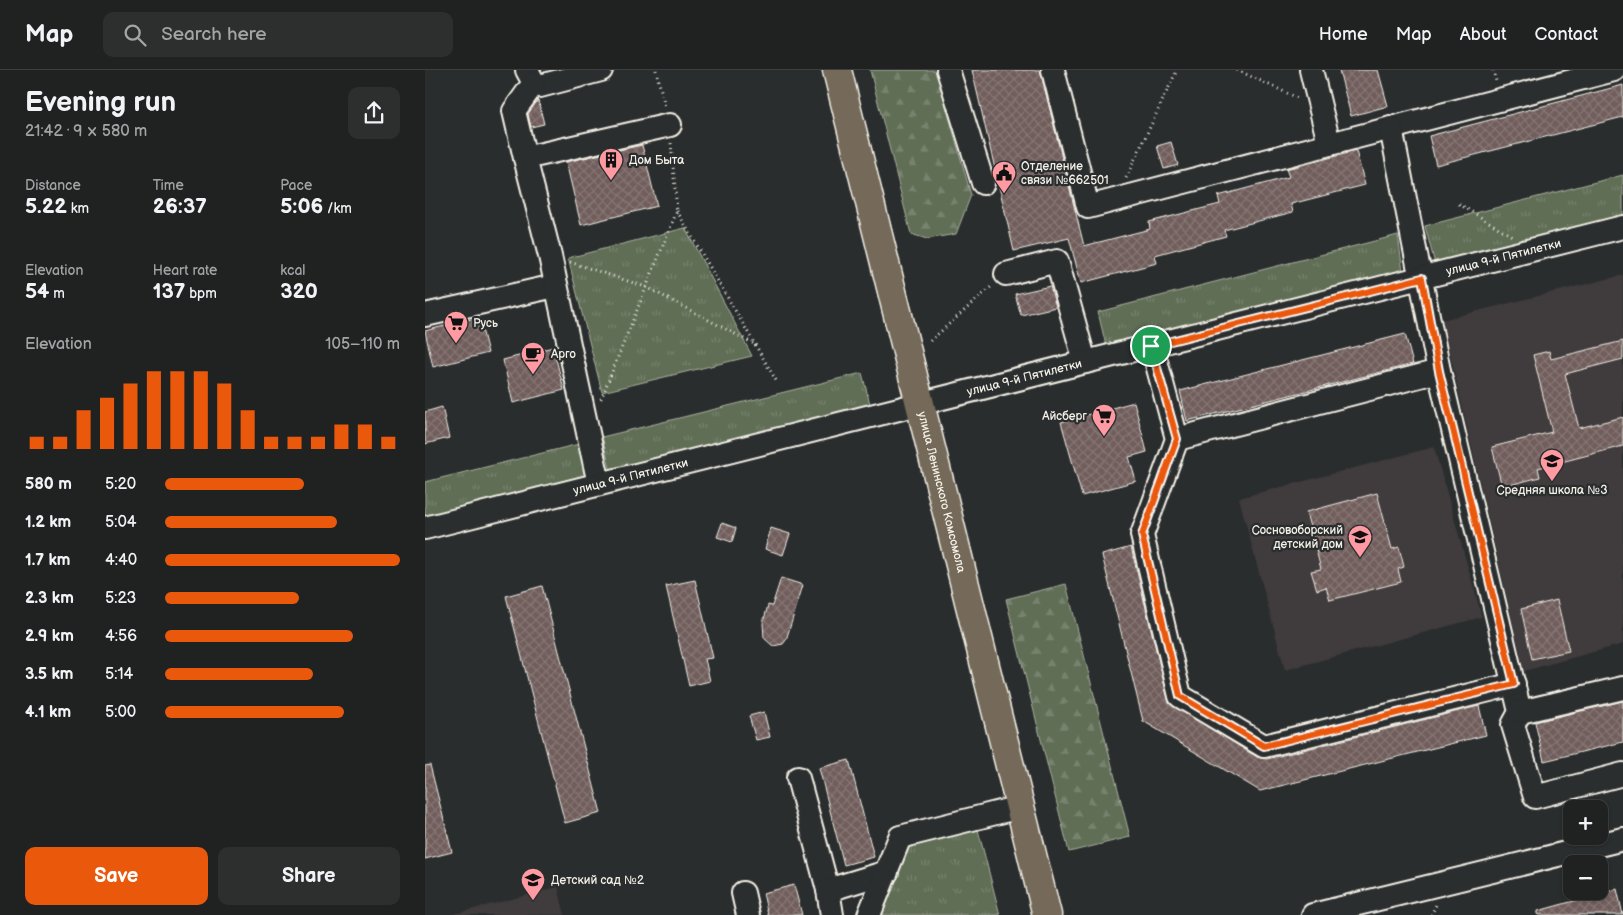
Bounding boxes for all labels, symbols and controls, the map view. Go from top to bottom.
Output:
search box [103,12,453,57]
text: Map [25,20,73,49]
icon: search [121,21,149,49]
text: Search here [161,23,267,46]
text: Home [1319,24,1368,45]
text: Map [1396,24,1432,45]
text: About [1460,24,1507,45]
text: Contact [1535,24,1598,45]
text: Evening run [25,86,176,119]
button: share [348,87,400,139]
text: 21:42 · 9 × 580 m [25,122,147,141]
building icon: Дом Быта [598,147,624,181]
place label: Дом Быта [629,153,684,168]
place label: Отделение связи №662501 [1021,159,1109,188]
public building icon: Отделение связи №662501 [991,160,1017,194]
text: Distance [25,177,81,194]
text: Time [153,177,184,194]
text: Pace [280,177,312,194]
text: 5.22 [25,194,67,219]
text: 26:37 [153,194,207,219]
text: 5:06 [280,194,323,219]
text: km [67,200,89,217]
text: /km [323,200,352,217]
street label: улица 9-й Пятилетки [1444,235,1563,279]
text: Elevation [25,262,83,279]
text: Heart rate [153,262,217,279]
text: kcal [280,262,305,279]
text: 54 [25,279,50,304]
text: 137 [153,279,185,304]
text: 320 [280,279,318,304]
text: m [50,285,65,302]
text: bpm [185,285,217,302]
supermarket icon: Русь [443,310,469,344]
place label: Русь [473,316,498,331]
pin [1130,325,1172,367]
icon: arrive [1137,332,1165,360]
text: Elevation [25,335,92,354]
text: 105–110 m [325,335,400,354]
cafe icon: Арго [520,341,546,375]
place label: Арго [550,347,576,362]
street label: улица 9-й Пятилетки [965,356,1083,399]
supermarket icon: Айсберг [1091,403,1117,437]
place label: Айсберг [1041,409,1087,424]
street label: улица Ленинского Комсомола [915,410,969,574]
school or university icon: Средняя школа №3 [1539,448,1565,482]
street label: улица 9-й Пятилетки [571,455,690,498]
text: 580 m [25,475,72,494]
text: 5:20 [105,475,136,494]
place label: Средняя школа №3 [1496,483,1608,498]
text: 1.2 km [25,513,71,532]
text: 5:04 [105,513,137,532]
place label: Сосновоборский детский дом [1252,523,1343,552]
school or university icon: Сосновоборский детский дом [1347,524,1373,558]
text: 1.7 km [25,551,70,570]
text: 4:40 [105,551,137,570]
text: 2.3 km [25,589,74,608]
text: 5:23 [105,589,136,608]
text: 2.9 km [25,627,74,646]
text: 4:56 [105,627,137,646]
text: 3.5 km [25,665,73,684]
text: 5:14 [105,665,133,684]
text: 4.1 km [25,703,71,722]
text: 5:00 [105,703,136,722]
map controls [1563,800,1608,900]
button: + [1563,800,1608,845]
button: Save [25,847,208,905]
button: Share [218,847,400,905]
button: − [1563,855,1608,900]
school or university icon: Детский сад №2 [520,867,546,901]
place label: Детский сад №2 [551,873,644,888]

